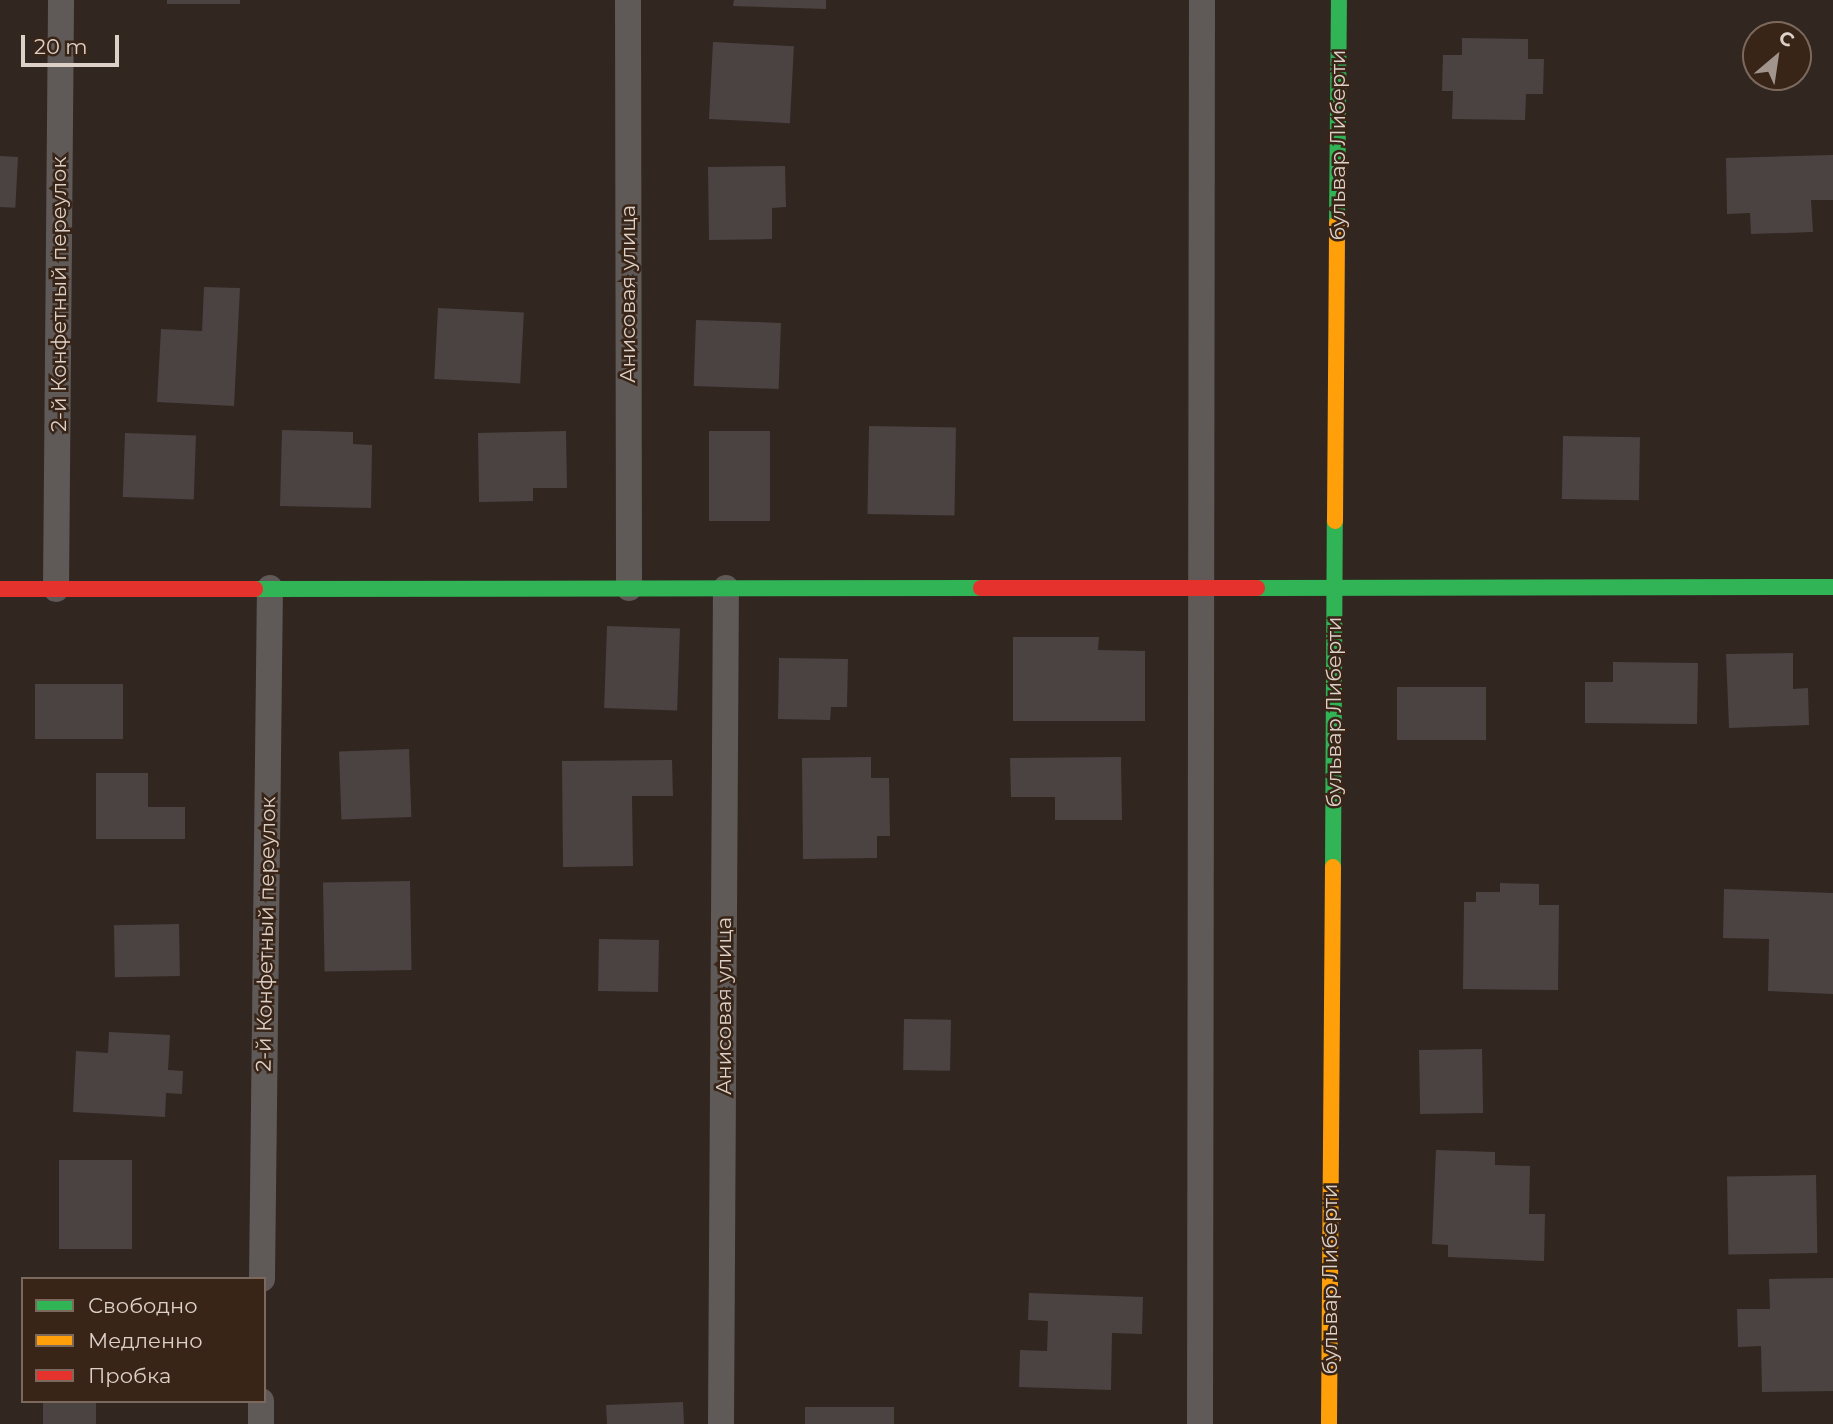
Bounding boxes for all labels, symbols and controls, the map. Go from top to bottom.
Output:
scale bar [24,21,122,65]
north arrow [1742,21,1812,91]
text: С [1775,26,1798,52]
text: 20 m [34,34,88,59]
street label: бульвар Либерти [1325,50,1351,240]
street label: 2-й Конфетный переулок [46,156,72,432]
street label: Анисовая улица [615,205,641,383]
street label: бульвар Либерти [1321,617,1347,807]
street label: 2-й Конфетный переулок [251,796,281,1072]
street label: Анисовая улица [711,917,737,1095]
street label: бульвар Либерти [1317,1184,1343,1374]
legend [21,1277,266,1403]
text: Свободно [88,1293,198,1318]
text: Медленно [88,1328,203,1353]
text: Пробка [88,1363,171,1388]

